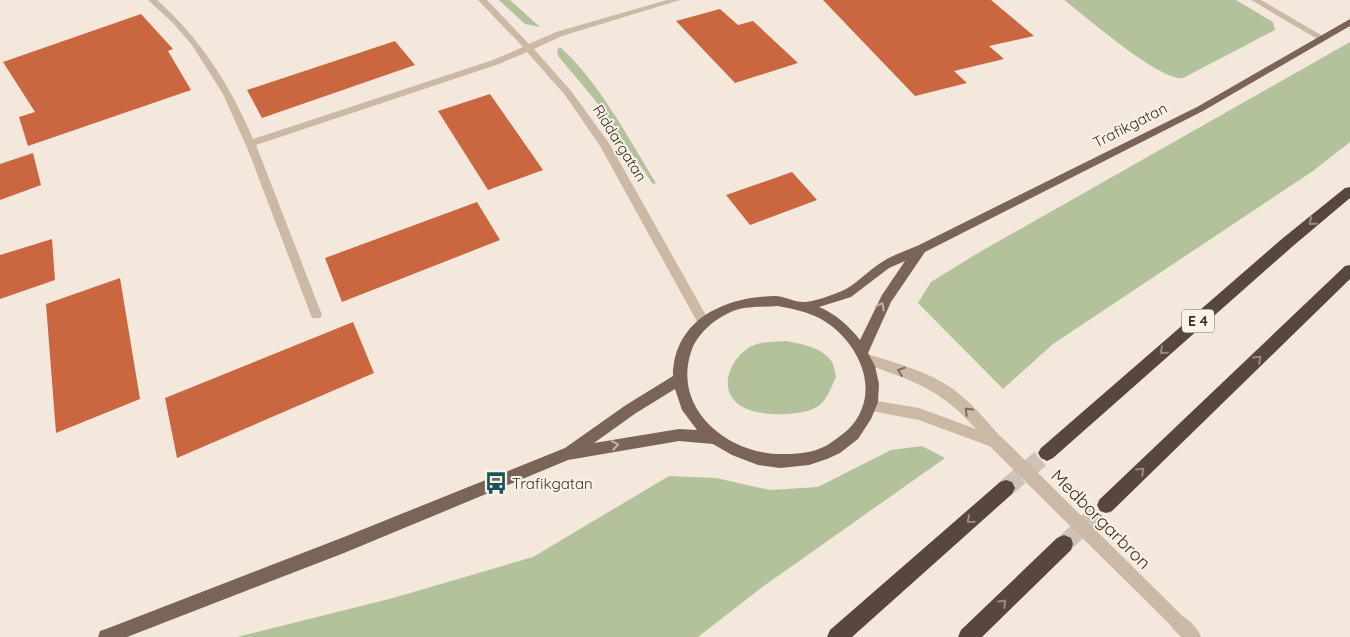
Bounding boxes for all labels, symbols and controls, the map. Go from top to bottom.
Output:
street label: Trafikgatan [1090,98,1170,152]
street label: Riddargatan [589,101,651,185]
one-way arrow [1309,216,1318,225]
one-way arrow [875,302,885,311]
road number: E 4 [1182,310,1214,332]
one-way arrow [1160,345,1169,354]
one-way arrow [1252,356,1261,365]
one-way arrow [897,367,905,377]
one-way arrow [965,408,974,417]
one-way arrow [610,441,619,451]
street label: Medborgarbron [1046,464,1156,574]
one-way arrow [1135,468,1144,477]
bus stop icon: Trafikgatan [483,470,509,496]
place label: Trafikgatan [512,474,593,493]
one-way arrow [966,514,975,523]
one-way arrow [997,600,1006,609]

